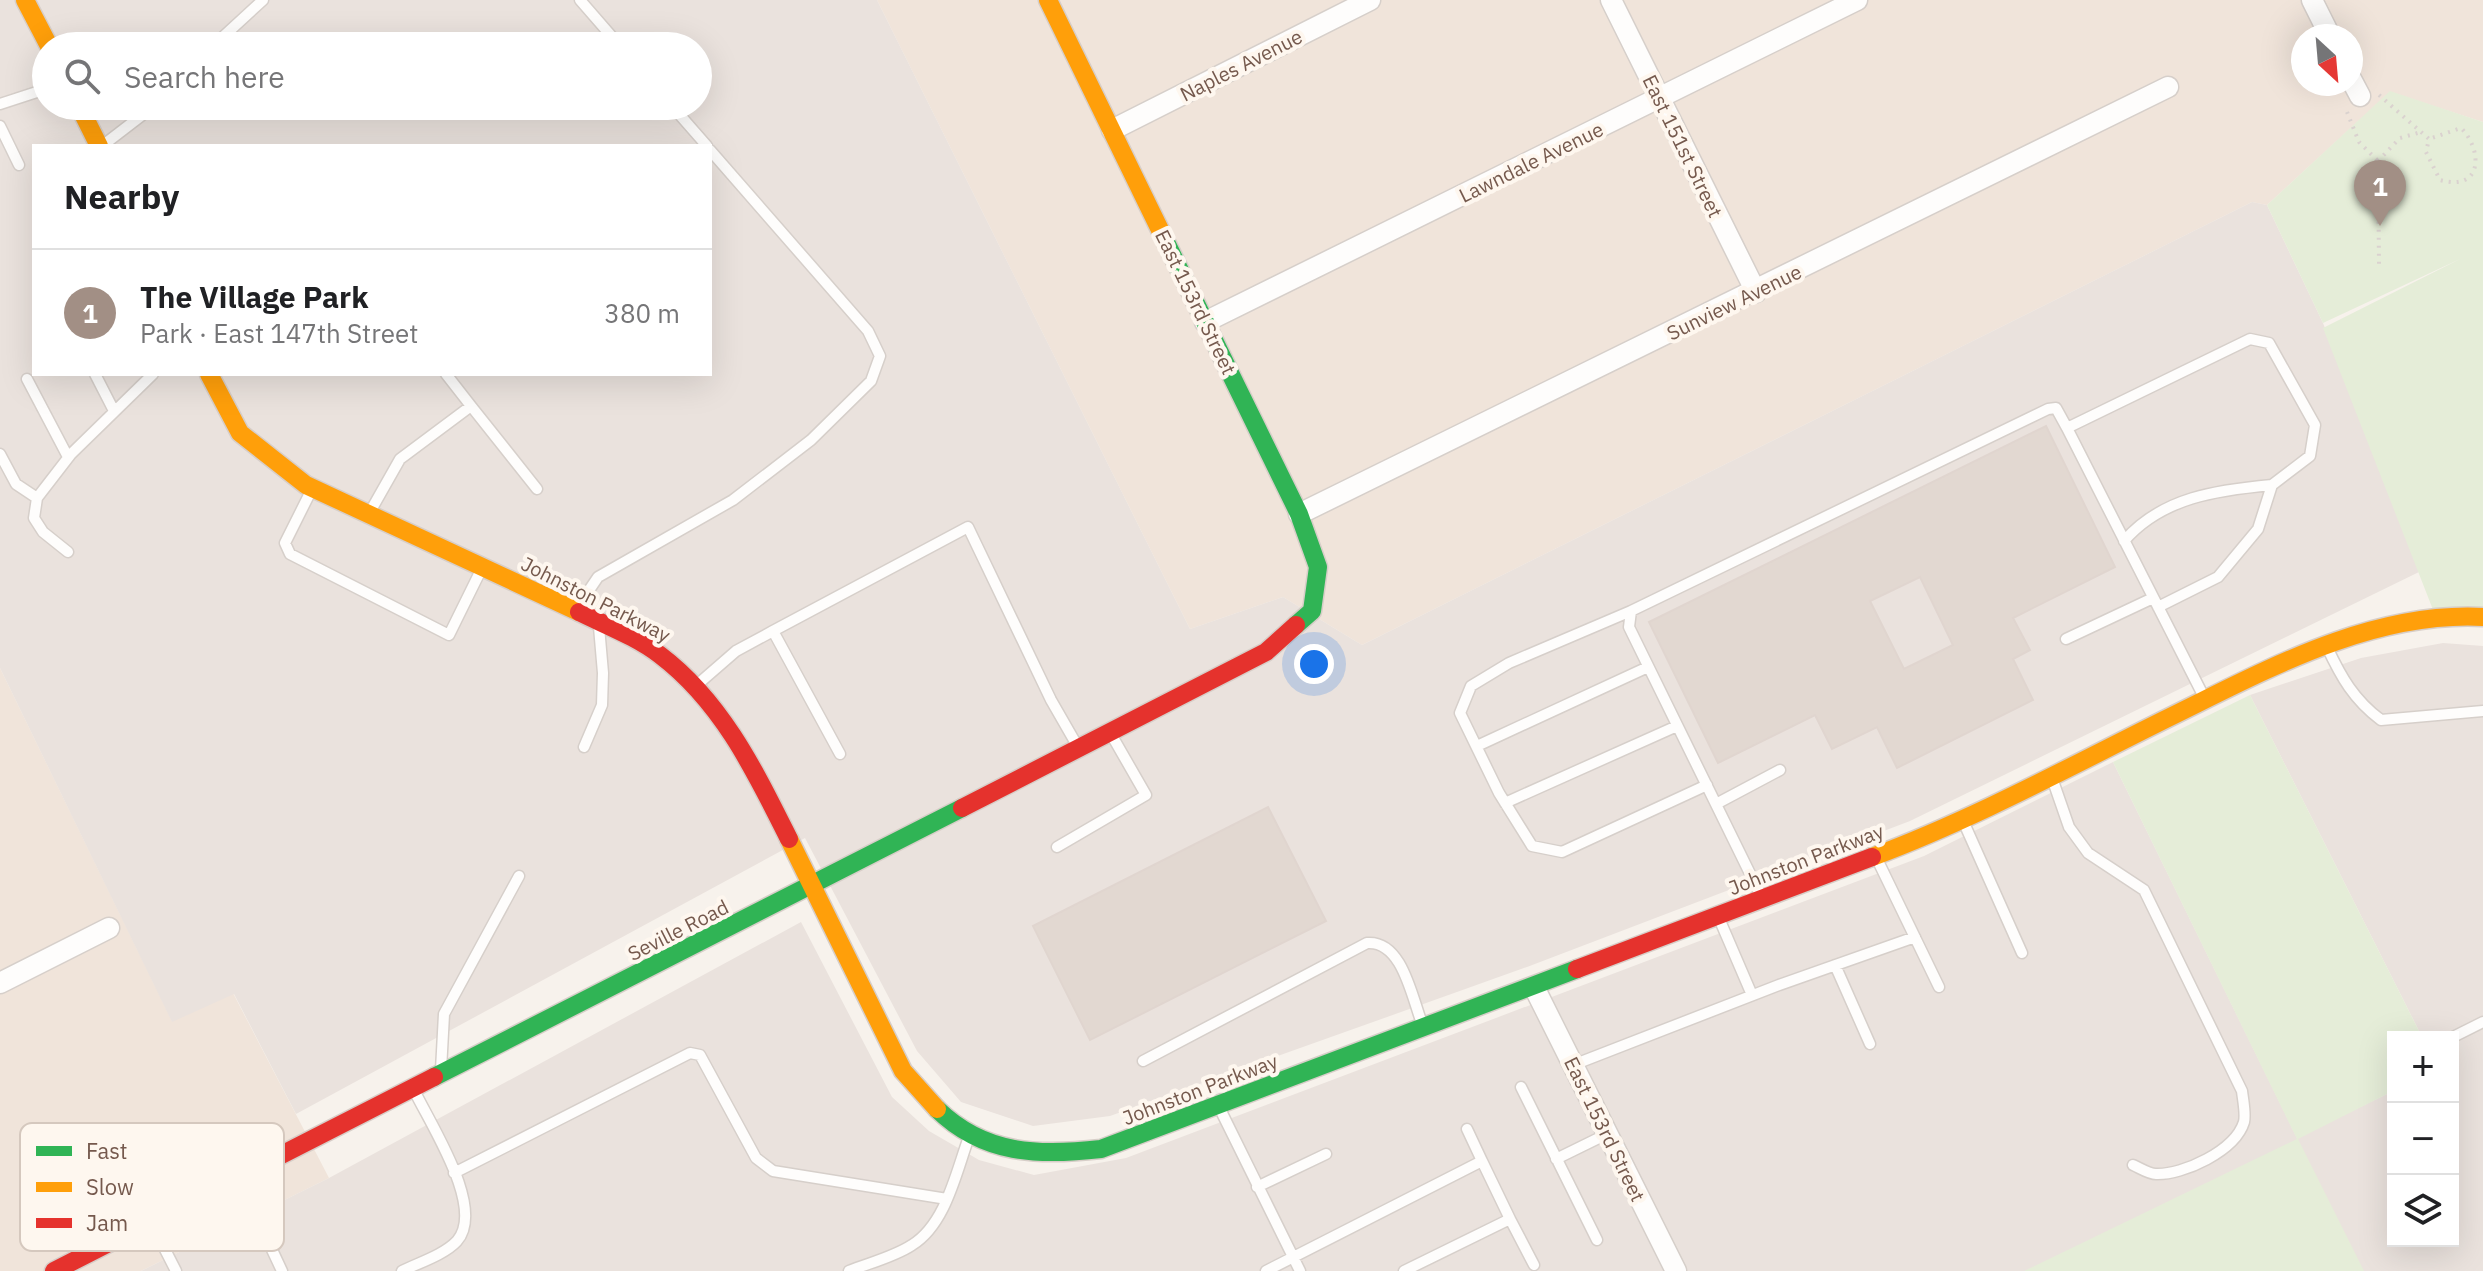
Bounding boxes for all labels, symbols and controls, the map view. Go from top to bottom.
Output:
street label: Naples Avenue [1175,23,1307,107]
north arrow [2291,24,2363,96]
search box [32,32,712,120]
icon: search [60,54,104,98]
text: Search here [124,57,285,96]
street label: East 151st Street [1637,70,1729,222]
street label: Lawndale Avenue [1454,115,1608,209]
pin: 1 [2354,160,2406,226]
text: Nearby [64,174,179,218]
street label: East 153rd Street [1149,225,1243,379]
street label: Sunview Avenue [1662,258,1806,346]
text: The Village Park [140,277,368,316]
text: 1 [82,296,98,330]
text: 380 m [604,296,680,330]
text: Park · East 147th Street [140,316,418,350]
street label: Johnston Parkway [517,550,675,648]
your location [1294,644,1334,684]
street label: Johnston Parkway [1725,817,1887,901]
street label: Seville Road [623,893,733,967]
map controls [2387,1031,2459,1247]
button: + [2387,1031,2459,1103]
street label: Johnston Parkway [1119,1047,1281,1131]
street label: East 153rd Street [1558,1052,1652,1206]
button: − [2387,1103,2459,1175]
legend [20,1123,284,1251]
text: Fast [86,1136,127,1165]
text: Slow [86,1172,134,1201]
button: layers [2387,1175,2459,1247]
text: Jam [86,1208,128,1237]

